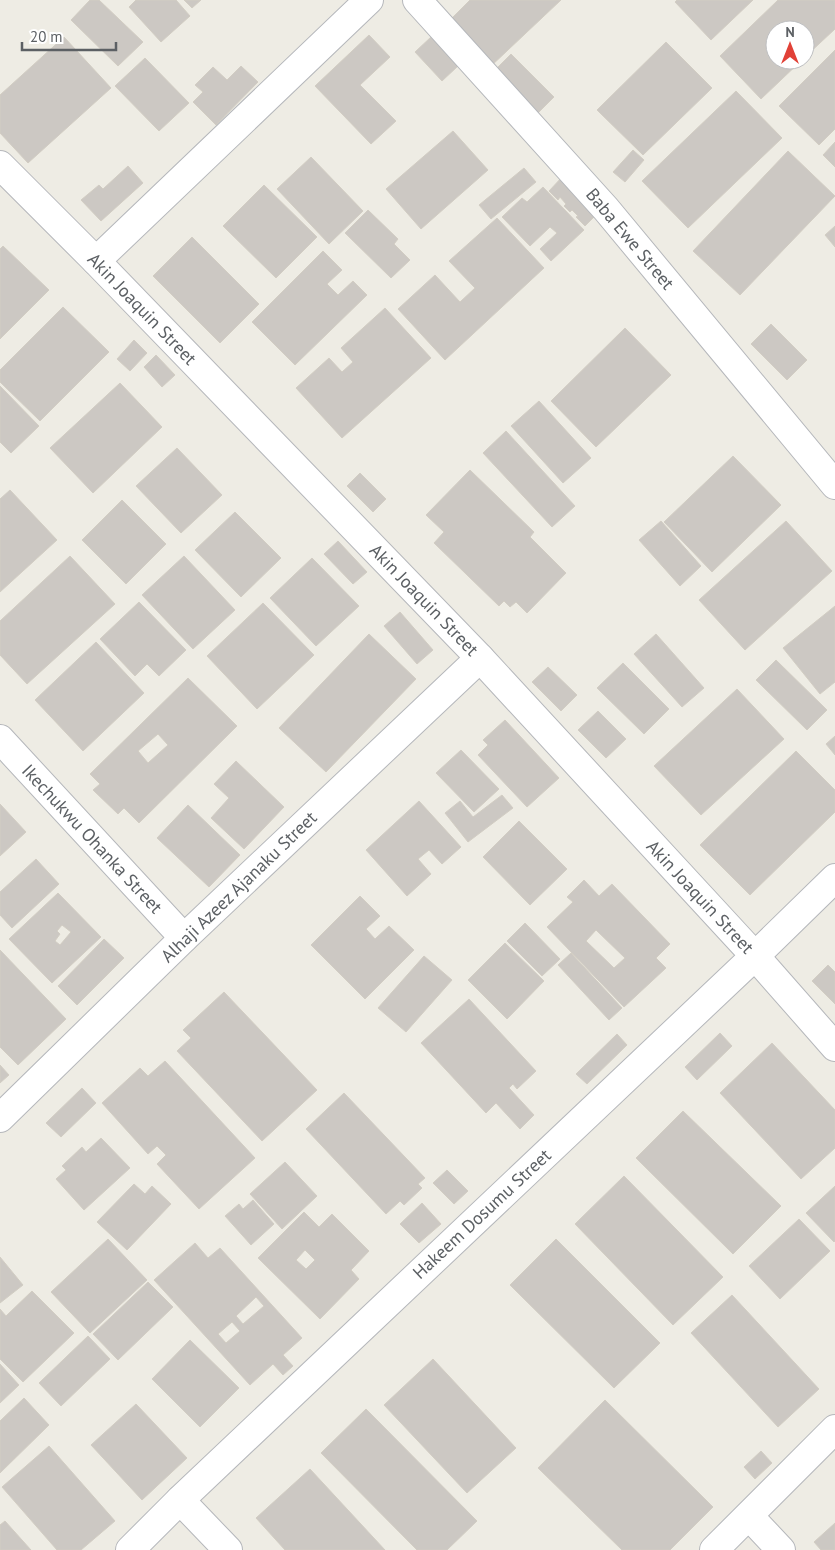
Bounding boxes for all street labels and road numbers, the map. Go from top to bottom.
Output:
street label: Baba Ewe Street [581,183,680,294]
street label: Akin Joaquin Street [83,248,202,370]
street label: Akin Joaquin Street [365,539,484,661]
street label: Ikechukwu Ohanka Street [17,759,168,918]
street label: Alhaji Azeez Ajanaku Street [156,806,321,967]
street label: Akin Joaquin Street [642,835,759,958]
street label: Hakeem Dosumu Street [408,1144,556,1284]

